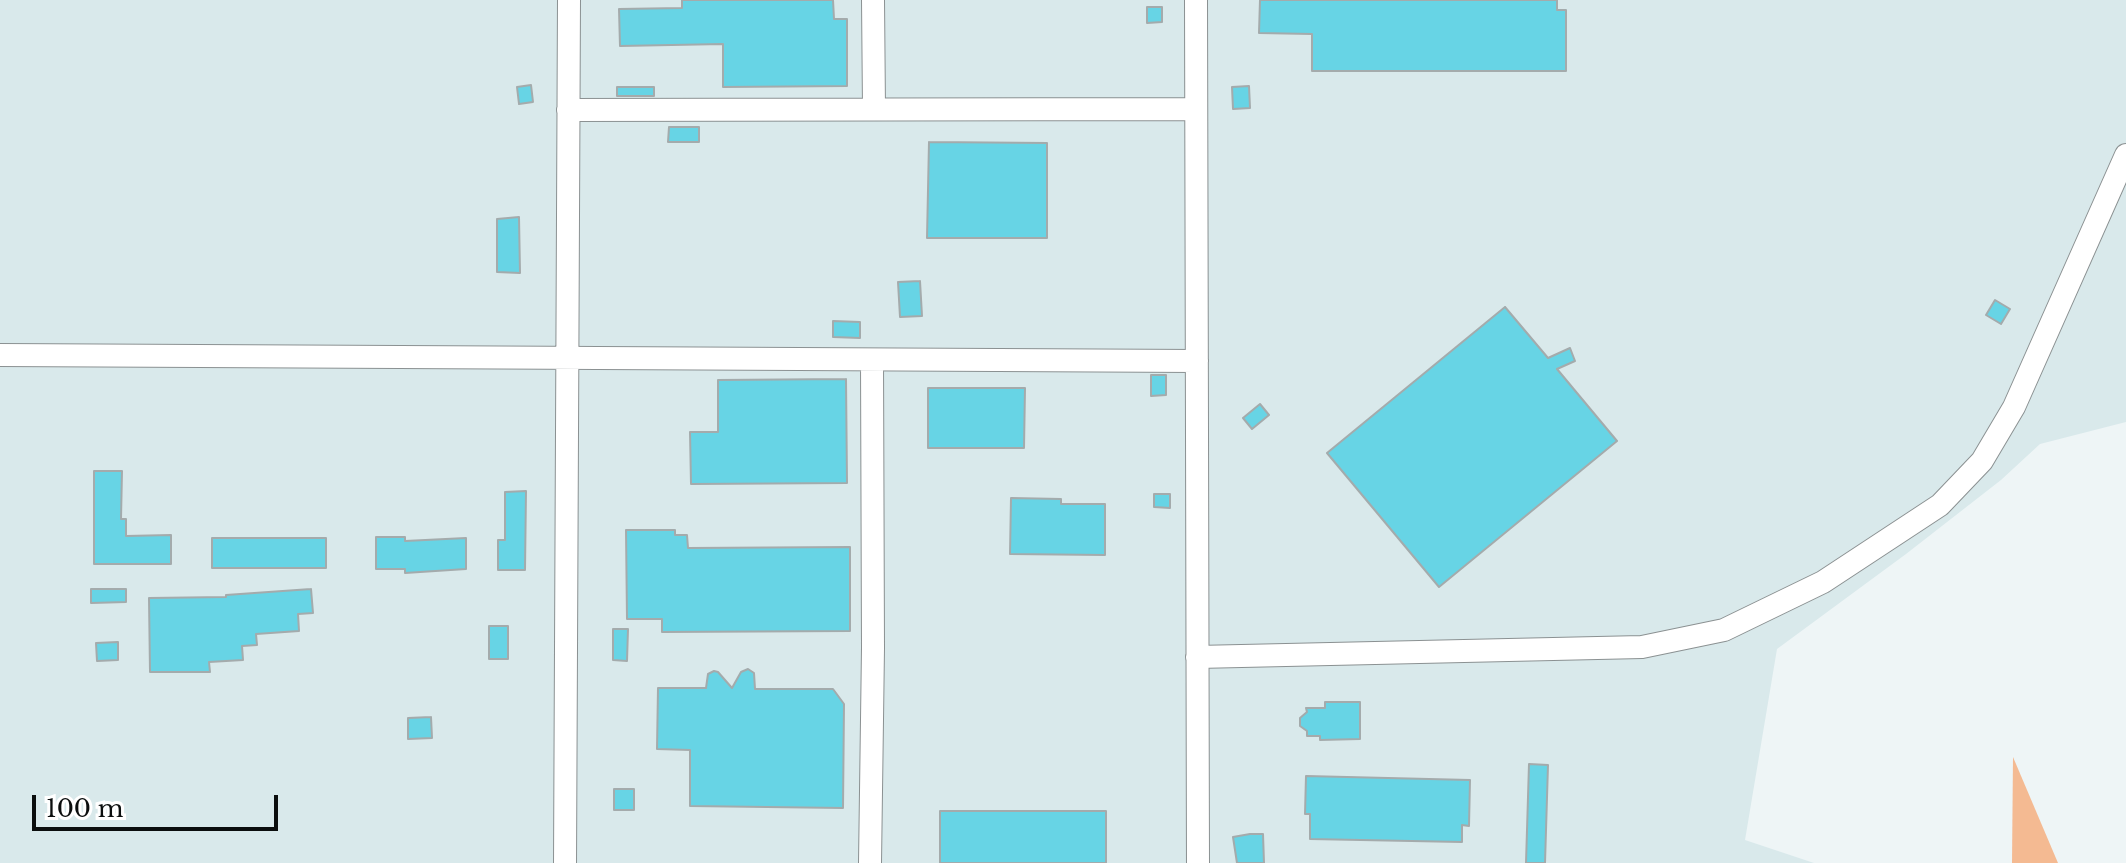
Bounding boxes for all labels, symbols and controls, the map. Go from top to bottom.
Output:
scale bar [36,779,282,829]
text: 100 m [46,794,124,823]

